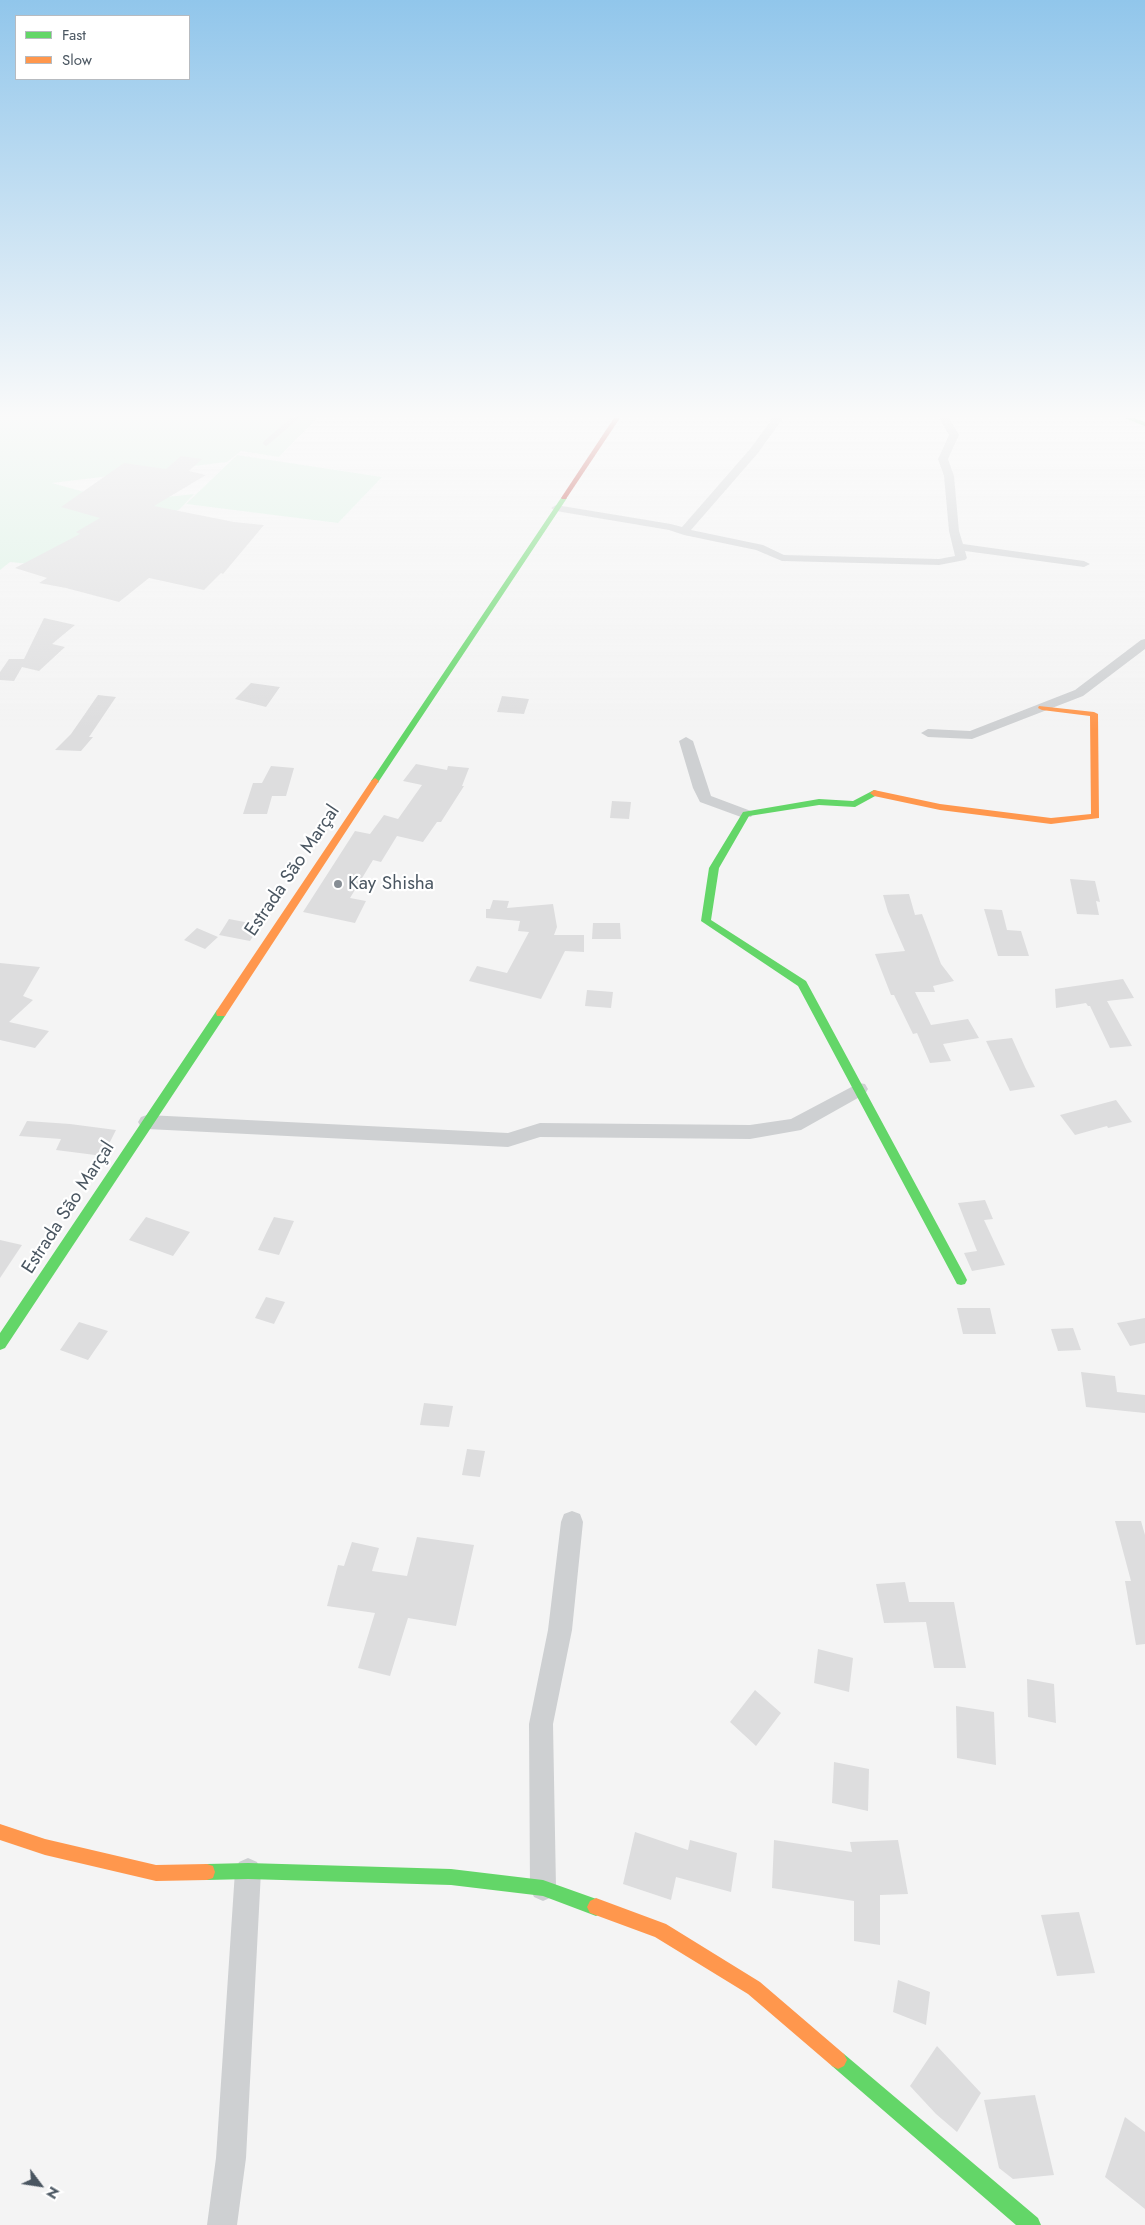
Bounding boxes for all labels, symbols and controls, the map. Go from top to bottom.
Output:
legend [15,15,190,80]
text: Fast [62,24,86,46]
text: Slow [62,49,92,71]
street label: Estrada São Marçal [241,801,345,941]
place label: Kay Shisha [348,873,434,895]
marker: Kay Shisha [332,878,344,890]
street label: Estrada São Marçal [18,1138,120,1278]
north arrow [15,2160,65,2210]
text: N [41,2183,64,2203]

